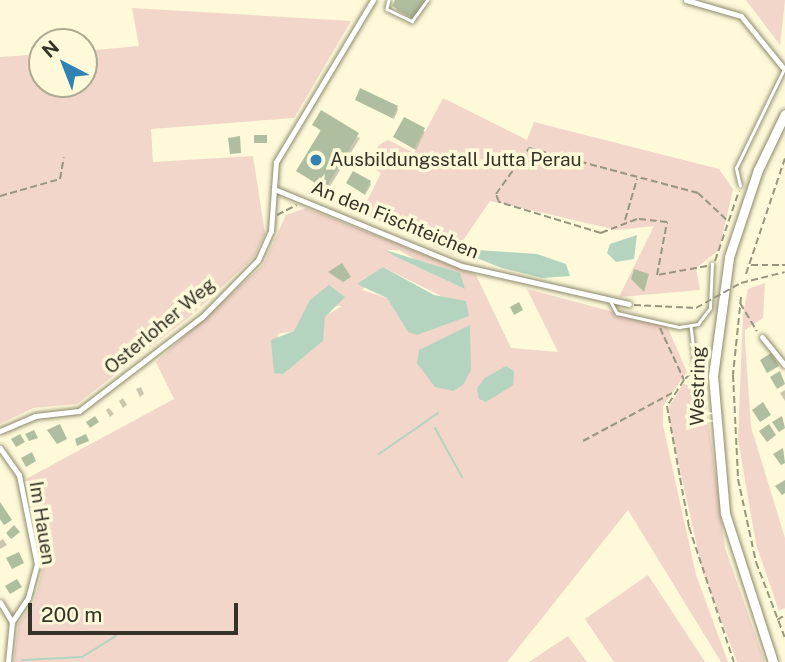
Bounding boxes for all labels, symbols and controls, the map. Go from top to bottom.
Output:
north arrow [28,28,98,98]
text: N [37,36,63,62]
place label: Ausbildungsstall Jutta Perau [330,149,582,171]
marker: Ausbildungsstall Jutta Perau [308,152,324,168]
street label: An den Fischteichen [308,176,482,264]
street label: Osterloher Weg [100,273,220,379]
street label: Westring [686,346,710,426]
street label: Im Hauen [24,480,60,566]
scale bar [32,588,242,632]
text: 200 m [41,602,102,627]

